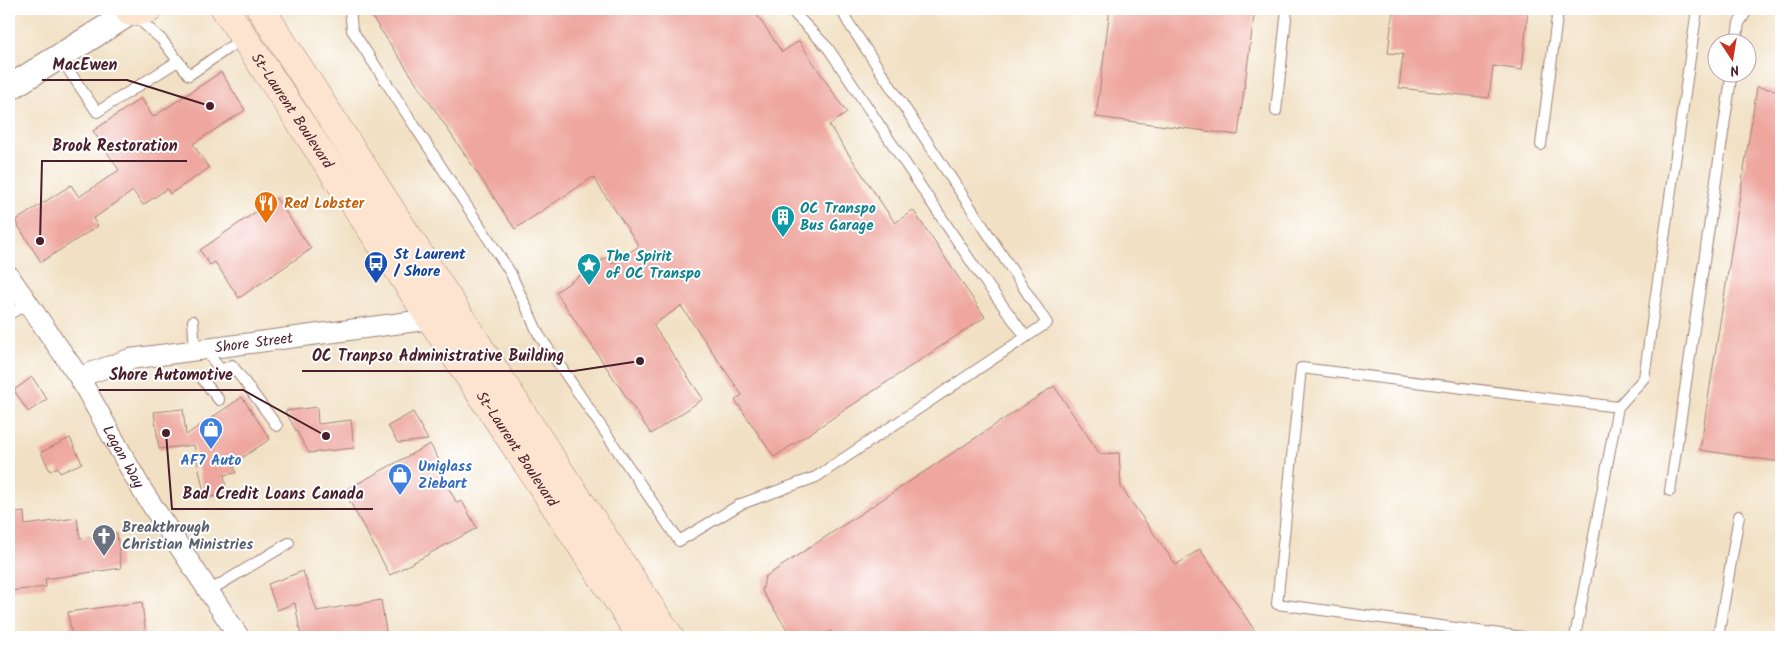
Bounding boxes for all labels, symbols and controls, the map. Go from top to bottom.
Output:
north arrow [1708,32,1758,82]
street label: St-Laurent Boulevard [244,48,339,174]
callout: MacEwen [42,49,127,80]
text: MacEwen [53,53,118,78]
text: N [1728,58,1741,81]
callout: Brook Restoration [42,130,187,161]
text: Brook Restoration [52,134,178,159]
restaurant icon: Red Lobster [253,190,279,224]
place label: Red Lobster [284,192,365,216]
place label: OC Transpo Bus Garage [800,197,876,238]
building icon: OC Transpo Bus Garage [770,204,796,238]
place label: St Laurent / Shore [393,243,466,284]
place label: The Spirit of OC Transpo [606,245,701,286]
bus stop icon: St Laurent / Shore [363,250,389,284]
place icon: The Spirit of OC Transpo [576,252,602,286]
street label: Shore Street [213,327,295,361]
callout: OC Tranpso Administrative Building [302,340,574,371]
text: OC Tranpso Administrative Building [312,344,564,369]
callout: Shore Automotive [99,359,243,390]
text: Shore Automotive [109,363,233,388]
street label: St-Laurent Boulevard [469,387,564,513]
shop icon: AF7 Auto [198,416,224,450]
street label: Lagan Way [95,421,150,494]
place label: AF7 Auto [181,449,242,473]
place label: Uniglass Ziebart [418,455,472,496]
shop icon: Uniglass Ziebart [387,462,413,496]
callout: Bad Credit Loans Canada [172,478,373,509]
text: Bad Credit Loans Canada [182,482,364,507]
place label: Breakthrough Christian Ministries [122,516,253,557]
church icon: Breakthrough Christian Ministries [91,523,117,557]

